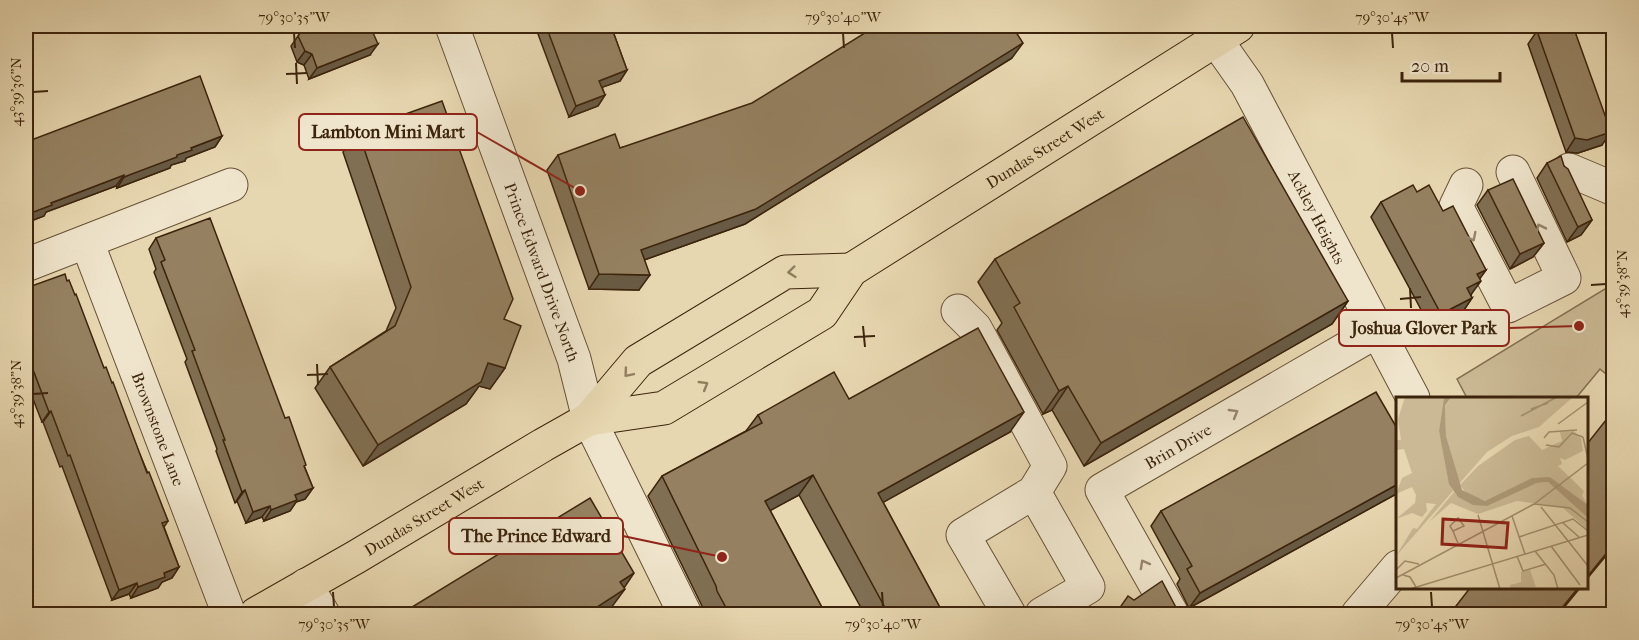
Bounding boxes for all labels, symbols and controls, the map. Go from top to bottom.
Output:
text: 79°30'35"W [258,8,331,26]
text: 79°30'40"W [805,8,882,26]
text: 79°30'45"W [1355,8,1430,26]
scale bar [1402,45,1500,83]
text: 20 m [1411,56,1449,77]
text: 43°39'36"N [7,57,25,127]
street label: Dundas Street West [982,104,1108,193]
callout: Lambton Mini Mart [299,114,477,150]
text: Lambton Mini Mart [311,122,465,143]
street label: Ackley Heights [1284,166,1349,267]
street label: Prince Edward Drive North [500,180,583,364]
one-way arrow [1536,224,1548,235]
one-way arrow [1465,231,1477,242]
text: 43°39'38"N [1613,249,1631,318]
one-way arrow [788,265,797,278]
callout: Joshua Glover Park [1339,310,1509,346]
text: Joshua Glover Park [1349,318,1498,339]
text: 43°39'38"N [7,359,25,428]
one-way arrow [624,366,635,377]
street label: Brownstone Lane [127,369,188,489]
one-way arrow [698,380,708,392]
inset map [1396,397,1588,589]
one-way arrow [1228,409,1238,421]
street label: Brin Drive [1141,420,1215,473]
street label: Dundas Street West [361,474,487,560]
callout: The Prince Edward [449,518,623,554]
text: The Prince Edward [460,526,612,547]
one-way arrow [1140,559,1151,570]
text: 79°30'35"W [298,615,371,633]
text: 79°30'40"W [845,615,922,633]
text: 79°30'45"W [1395,615,1470,633]

